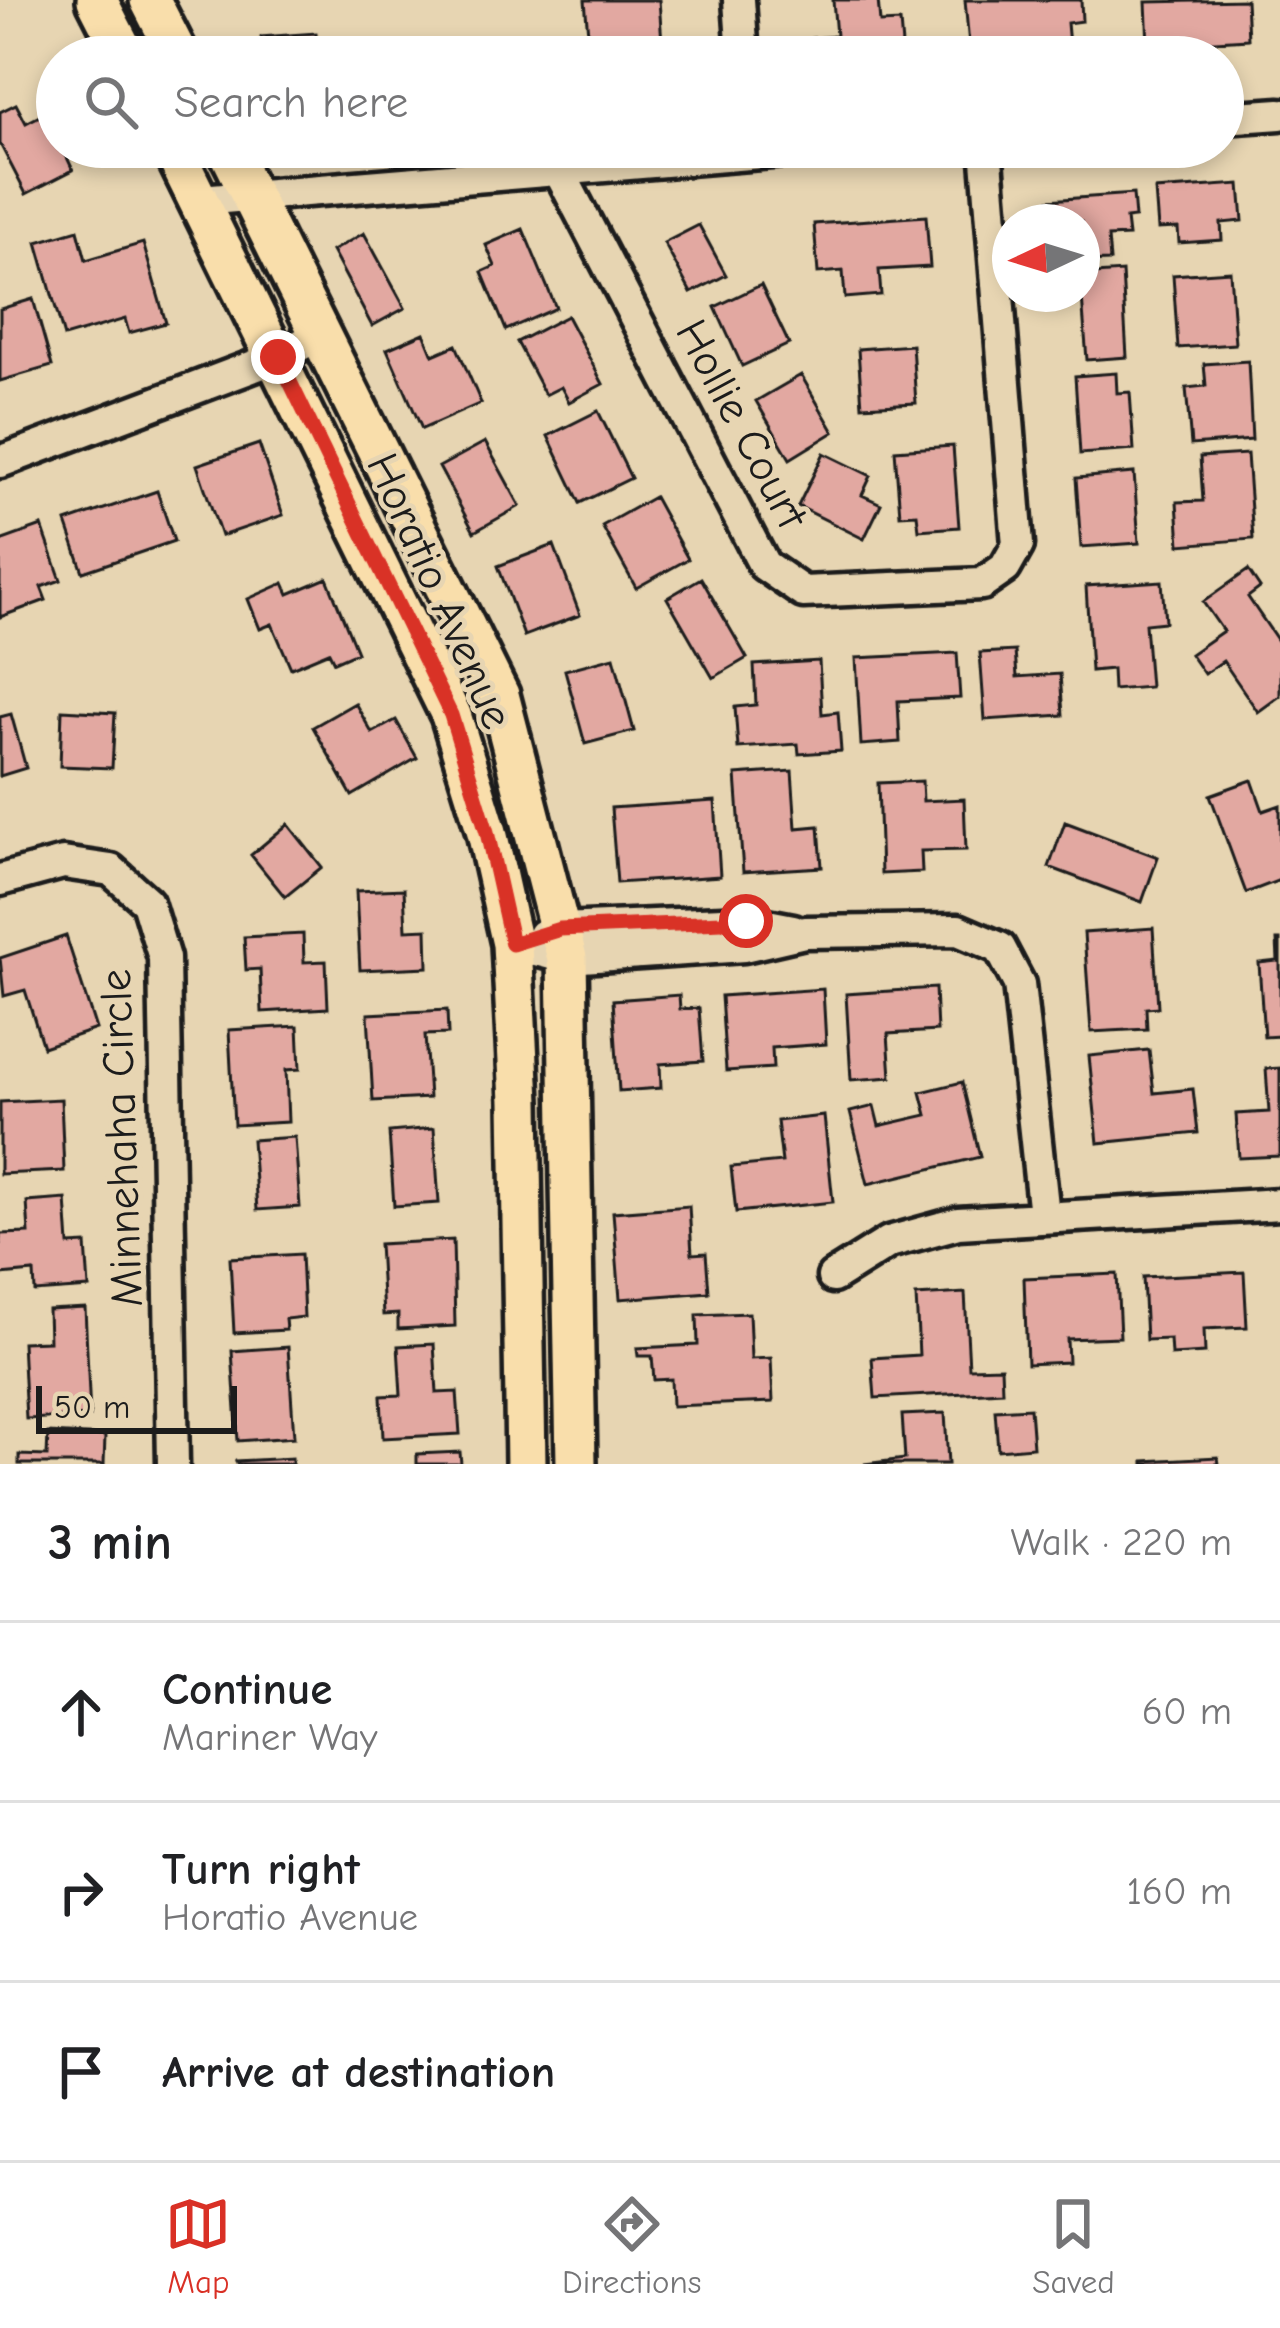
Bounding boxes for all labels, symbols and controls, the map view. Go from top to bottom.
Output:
search box [36,36,1244,168]
icon: search [78,69,144,135]
text: Search here [174,76,408,128]
north arrow [992,204,1100,312]
street label: Hollie Court [665,311,819,538]
route end [251,330,305,384]
street label: Horatio Avenue [356,445,524,737]
route start [719,894,773,948]
street label: Minnehaha Circle [89,968,153,1308]
scale bar [36,1380,237,1433]
text: 50 m [54,1388,130,1426]
text: 3 min [48,1513,172,1572]
text: Walk · 220 m [1011,1520,1232,1565]
text: Continue [162,1663,332,1715]
icon: ahead [48,1679,114,1745]
text: 60 m [1142,1689,1232,1734]
text: Mariner Way [162,1715,377,1760]
text: Turn right [162,1843,360,1895]
icon: right [48,1859,114,1925]
text: 160 m [1126,1869,1232,1914]
text: Horatio Avenue [162,1895,418,1940]
icon: arrive [48,2039,114,2105]
text: Arrive at destination [162,2046,555,2098]
tab: Map [165,2191,231,2301]
tab: Directions [562,2191,702,2301]
tab: Saved [1032,2191,1115,2301]

